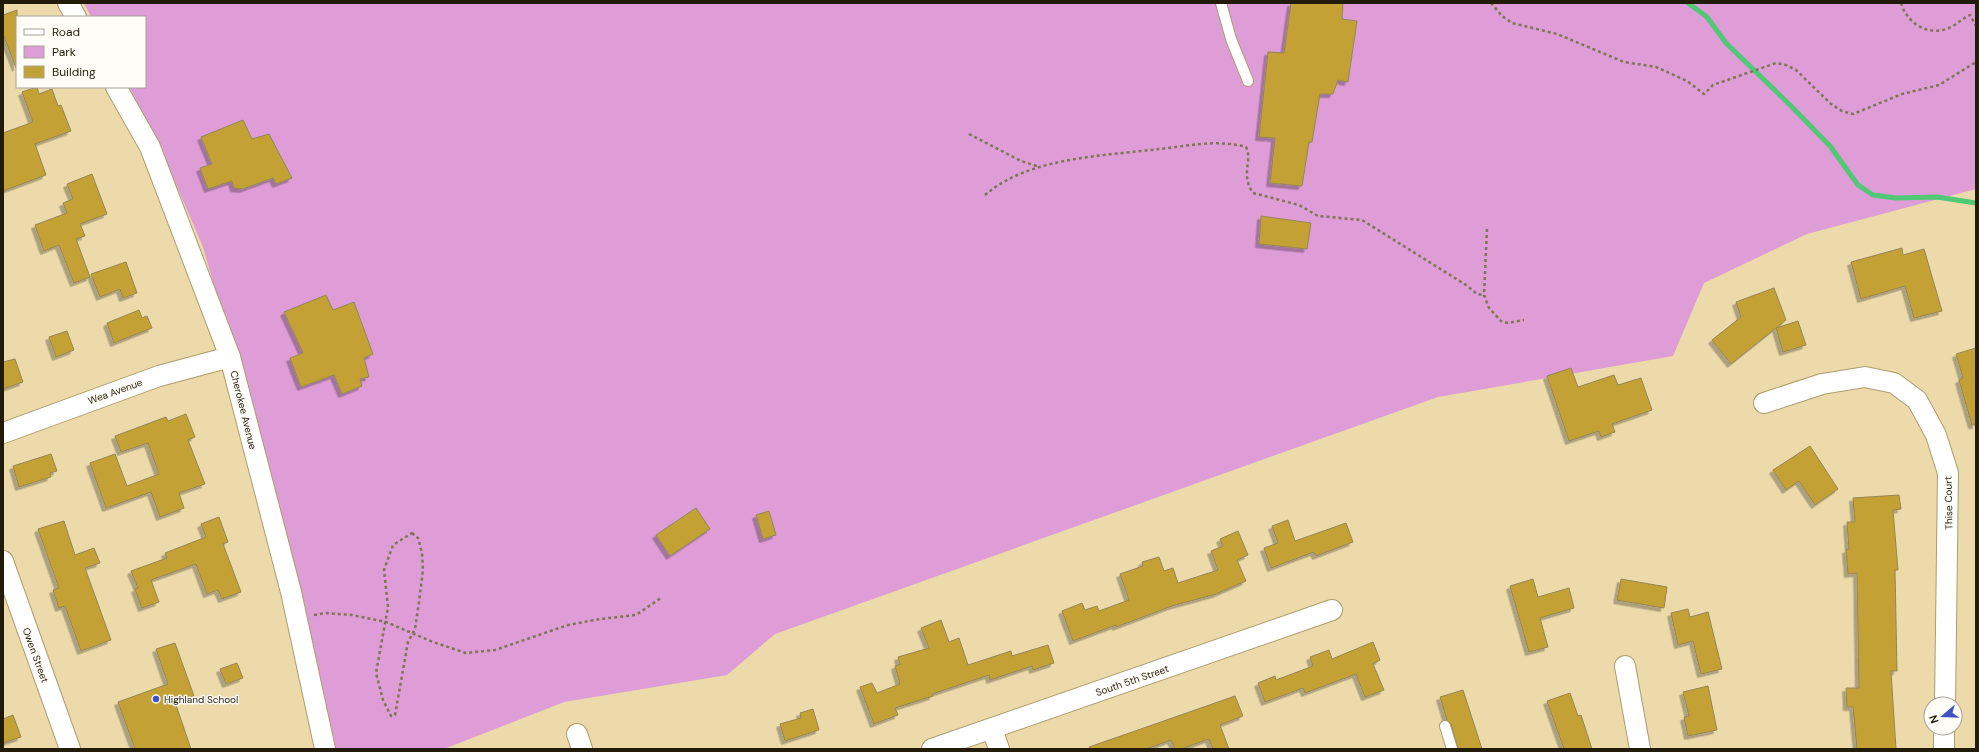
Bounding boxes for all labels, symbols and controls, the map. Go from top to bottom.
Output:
legend [16,16,146,88]
text: Road [52,24,80,40]
text: Park [52,44,76,60]
text: Building [52,64,96,80]
street label: Cherokee Avenue [227,369,260,451]
street label: Wea Avenue [86,376,144,407]
street label: Thise Court [1942,476,1955,530]
street label: Owen Street [20,626,52,685]
street label: South 5th Street [1094,662,1171,699]
place label: Highland School [164,693,238,706]
marker: Highland School [151,694,161,704]
north arrow [1923,696,1963,736]
text: N [1926,713,1941,725]

